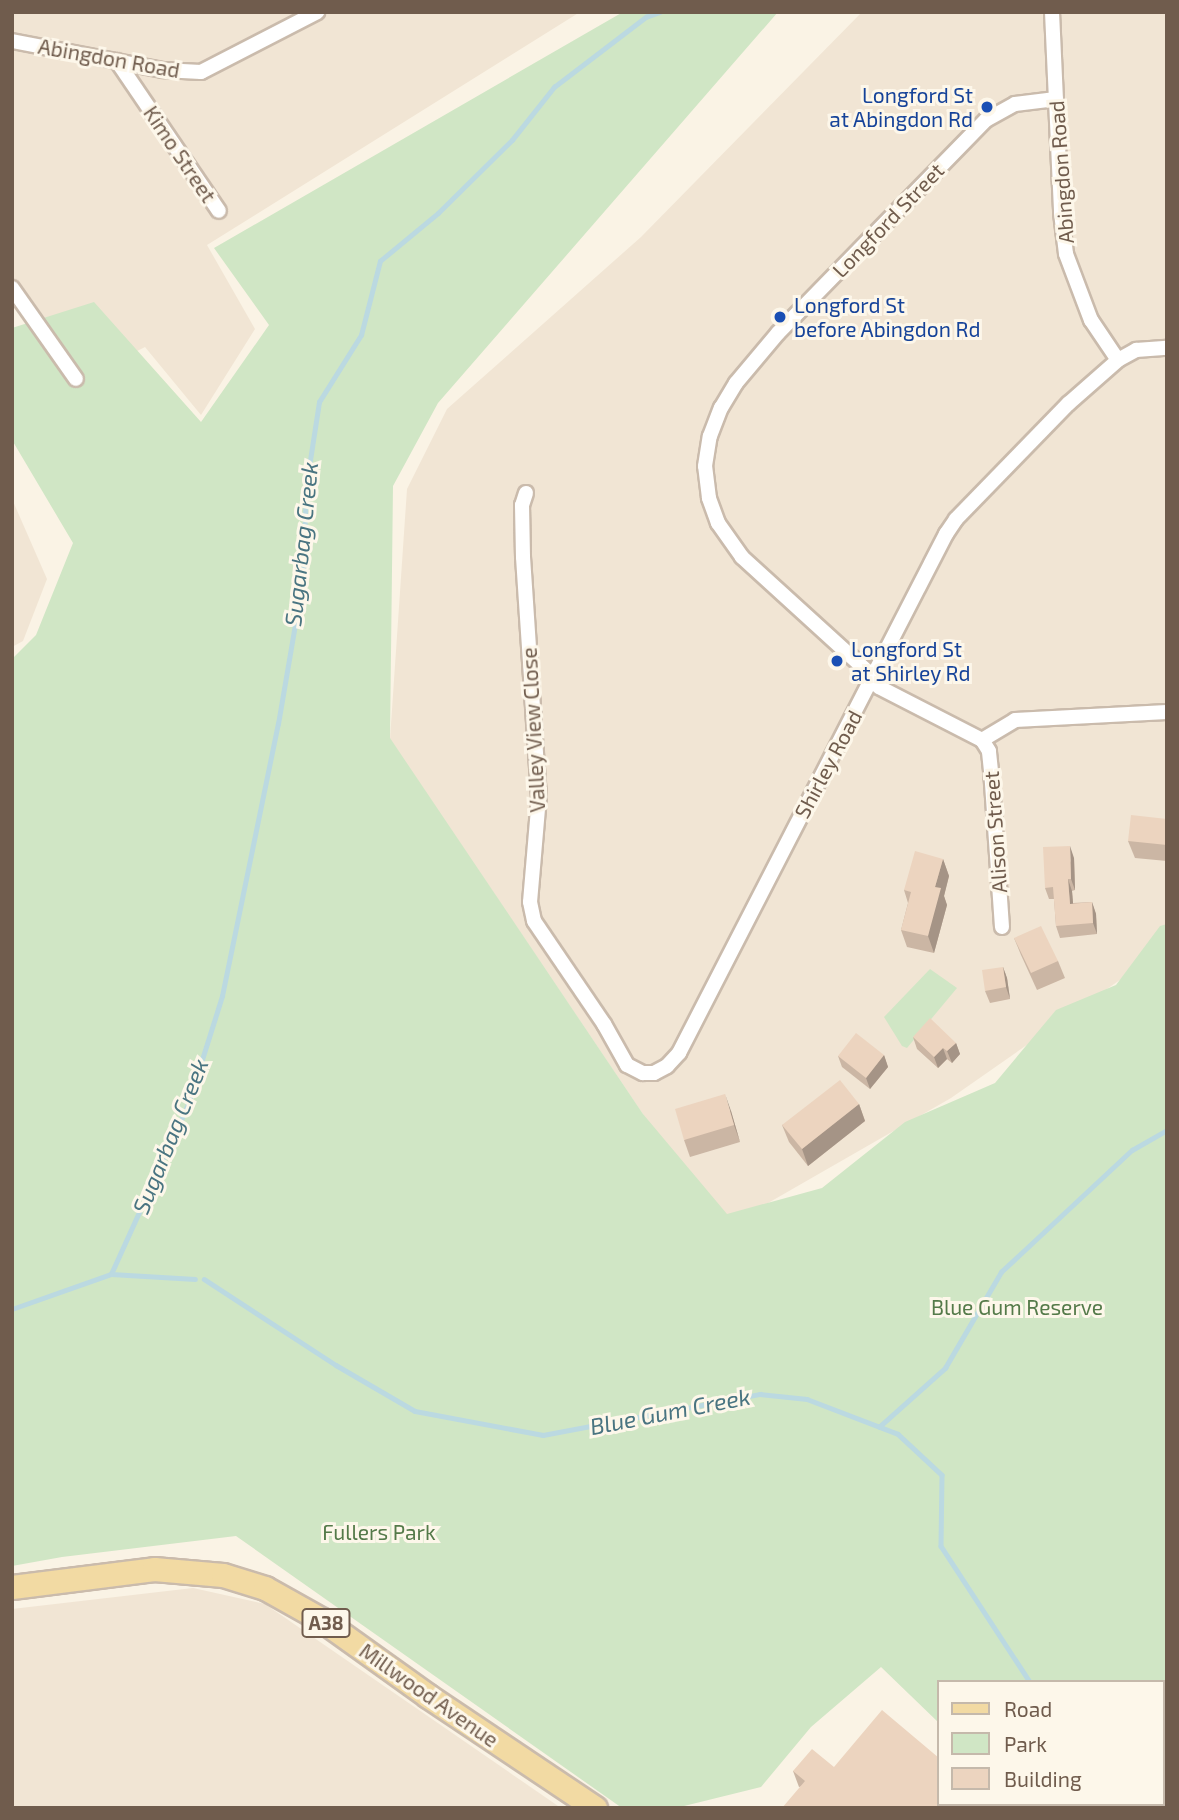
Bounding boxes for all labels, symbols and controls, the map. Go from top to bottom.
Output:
street label: Abingdon Road [36,33,182,83]
place label: Longford St at Abingdon Rd [829,82,973,132]
marker: Longford St at Abingdon Rd [979,99,995,115]
street label: Abingdon Road [1043,100,1079,244]
street label: Kimo Street [139,101,221,207]
street label: Longford Street [827,157,949,283]
place label: Longford St before Abingdon Rd [794,292,981,342]
marker: Longford St before Abingdon Rd [772,309,788,325]
water label: Sugarbag Creek [279,461,323,627]
place label: Longford St at Shirley Rd [851,636,971,686]
street label: Valley View Close [516,646,550,814]
marker: Longford St at Shirley Rd [829,653,845,669]
street label: Shirley Road [789,705,867,823]
street label: Alison Street [978,770,1012,894]
water label: Sugarbag Creek [126,1054,214,1218]
park label: Blue Gum Reserve [931,1294,1103,1320]
water label: Blue Gum Creek [588,1382,752,1440]
park label: Fullers Park [322,1519,436,1545]
road number: A38 [300,1608,352,1638]
street label: Millwood Avenue [355,1638,503,1752]
legend [937,1680,1165,1806]
text: Road [1004,1696,1052,1721]
text: Park [1004,1731,1047,1756]
text: Building [1004,1766,1082,1791]

